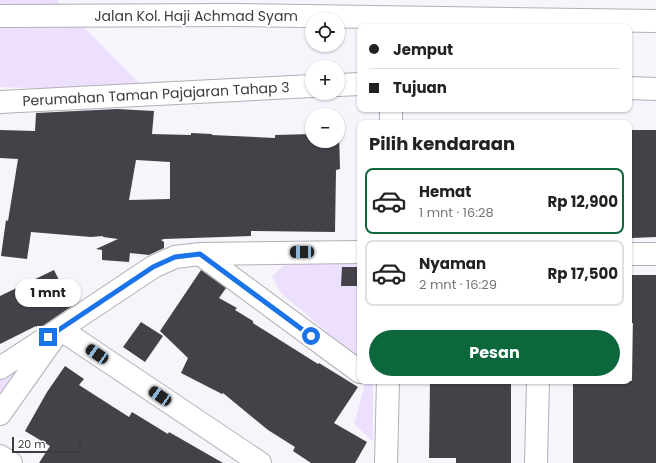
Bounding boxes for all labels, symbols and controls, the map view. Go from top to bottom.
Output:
street label: Jalan Kol. Haji Achmad Syam [94,6,298,26]
map controls [305,12,345,148]
button: locate [305,12,345,52]
text: Jemput [393,39,453,60]
button: + [305,60,345,100]
street label: Perumahan Taman Pajajaran Tahap 3 [22,77,290,111]
text: Tujuan [393,77,447,98]
button: − [305,108,345,148]
text: Pilih kendaraan [369,131,515,156]
text: Hemat [419,181,471,202]
icon: car [371,183,407,219]
text: Rp 12,900 [548,191,618,212]
text: 1 mnt · 16:28 [419,203,494,222]
car [290,246,314,258]
text: Nyaman [419,253,486,274]
icon: car [371,255,407,291]
text: Rp 17,500 [548,263,618,284]
text: 2 mnt · 16:29 [419,275,497,294]
callout: 1 mnt [15,279,81,307]
text: 1 mnt [30,283,66,302]
route start [302,327,320,345]
route end [39,328,57,346]
button: Pesan [369,330,620,376]
car [84,342,110,366]
car [147,384,173,408]
scale bar [12,435,81,454]
text: 20 m [18,436,46,452]

